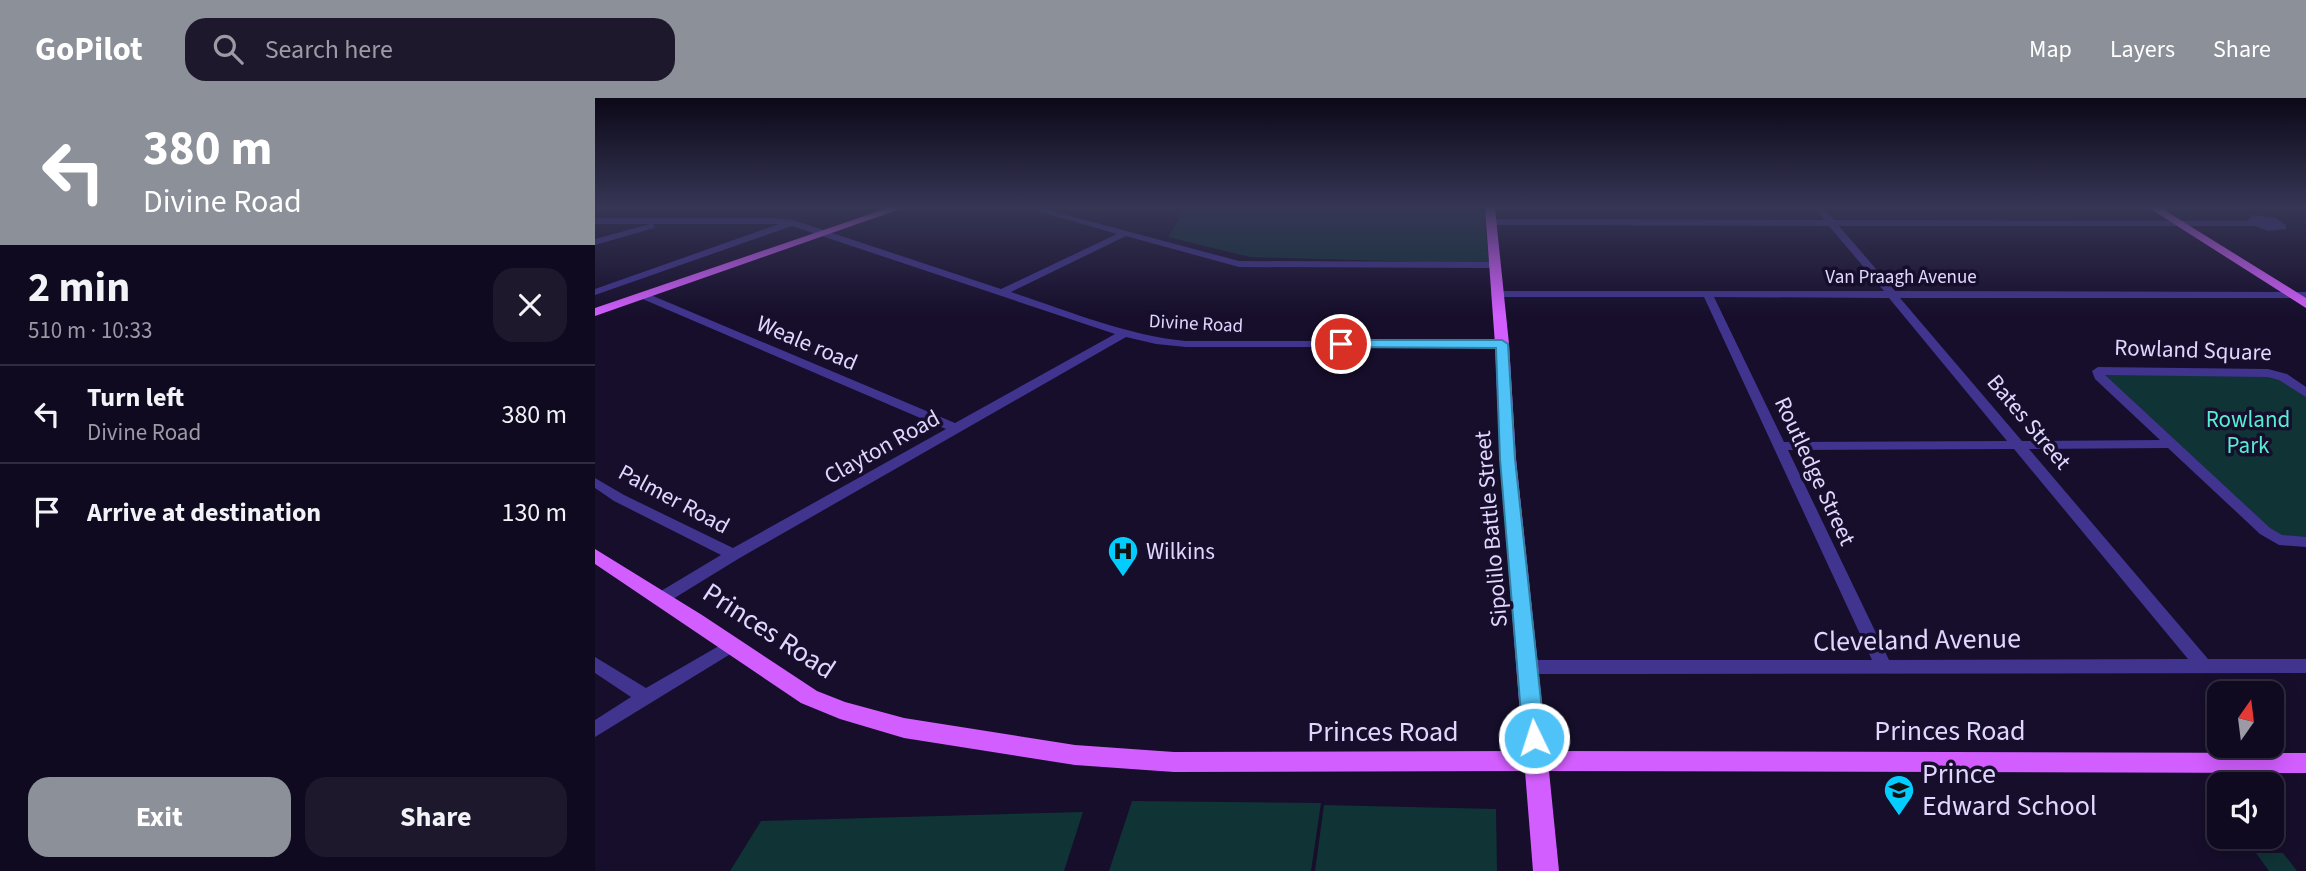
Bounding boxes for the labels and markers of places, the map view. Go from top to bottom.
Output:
pin [1311,314,1371,374]
hospital icon: Wilkins [1106,534,1140,578]
place label: Wilkins [1146,535,1215,568]
place label: Prince Edward School [1922,754,2097,826]
school or university icon: Prince Edward School [1882,773,1916,817]

